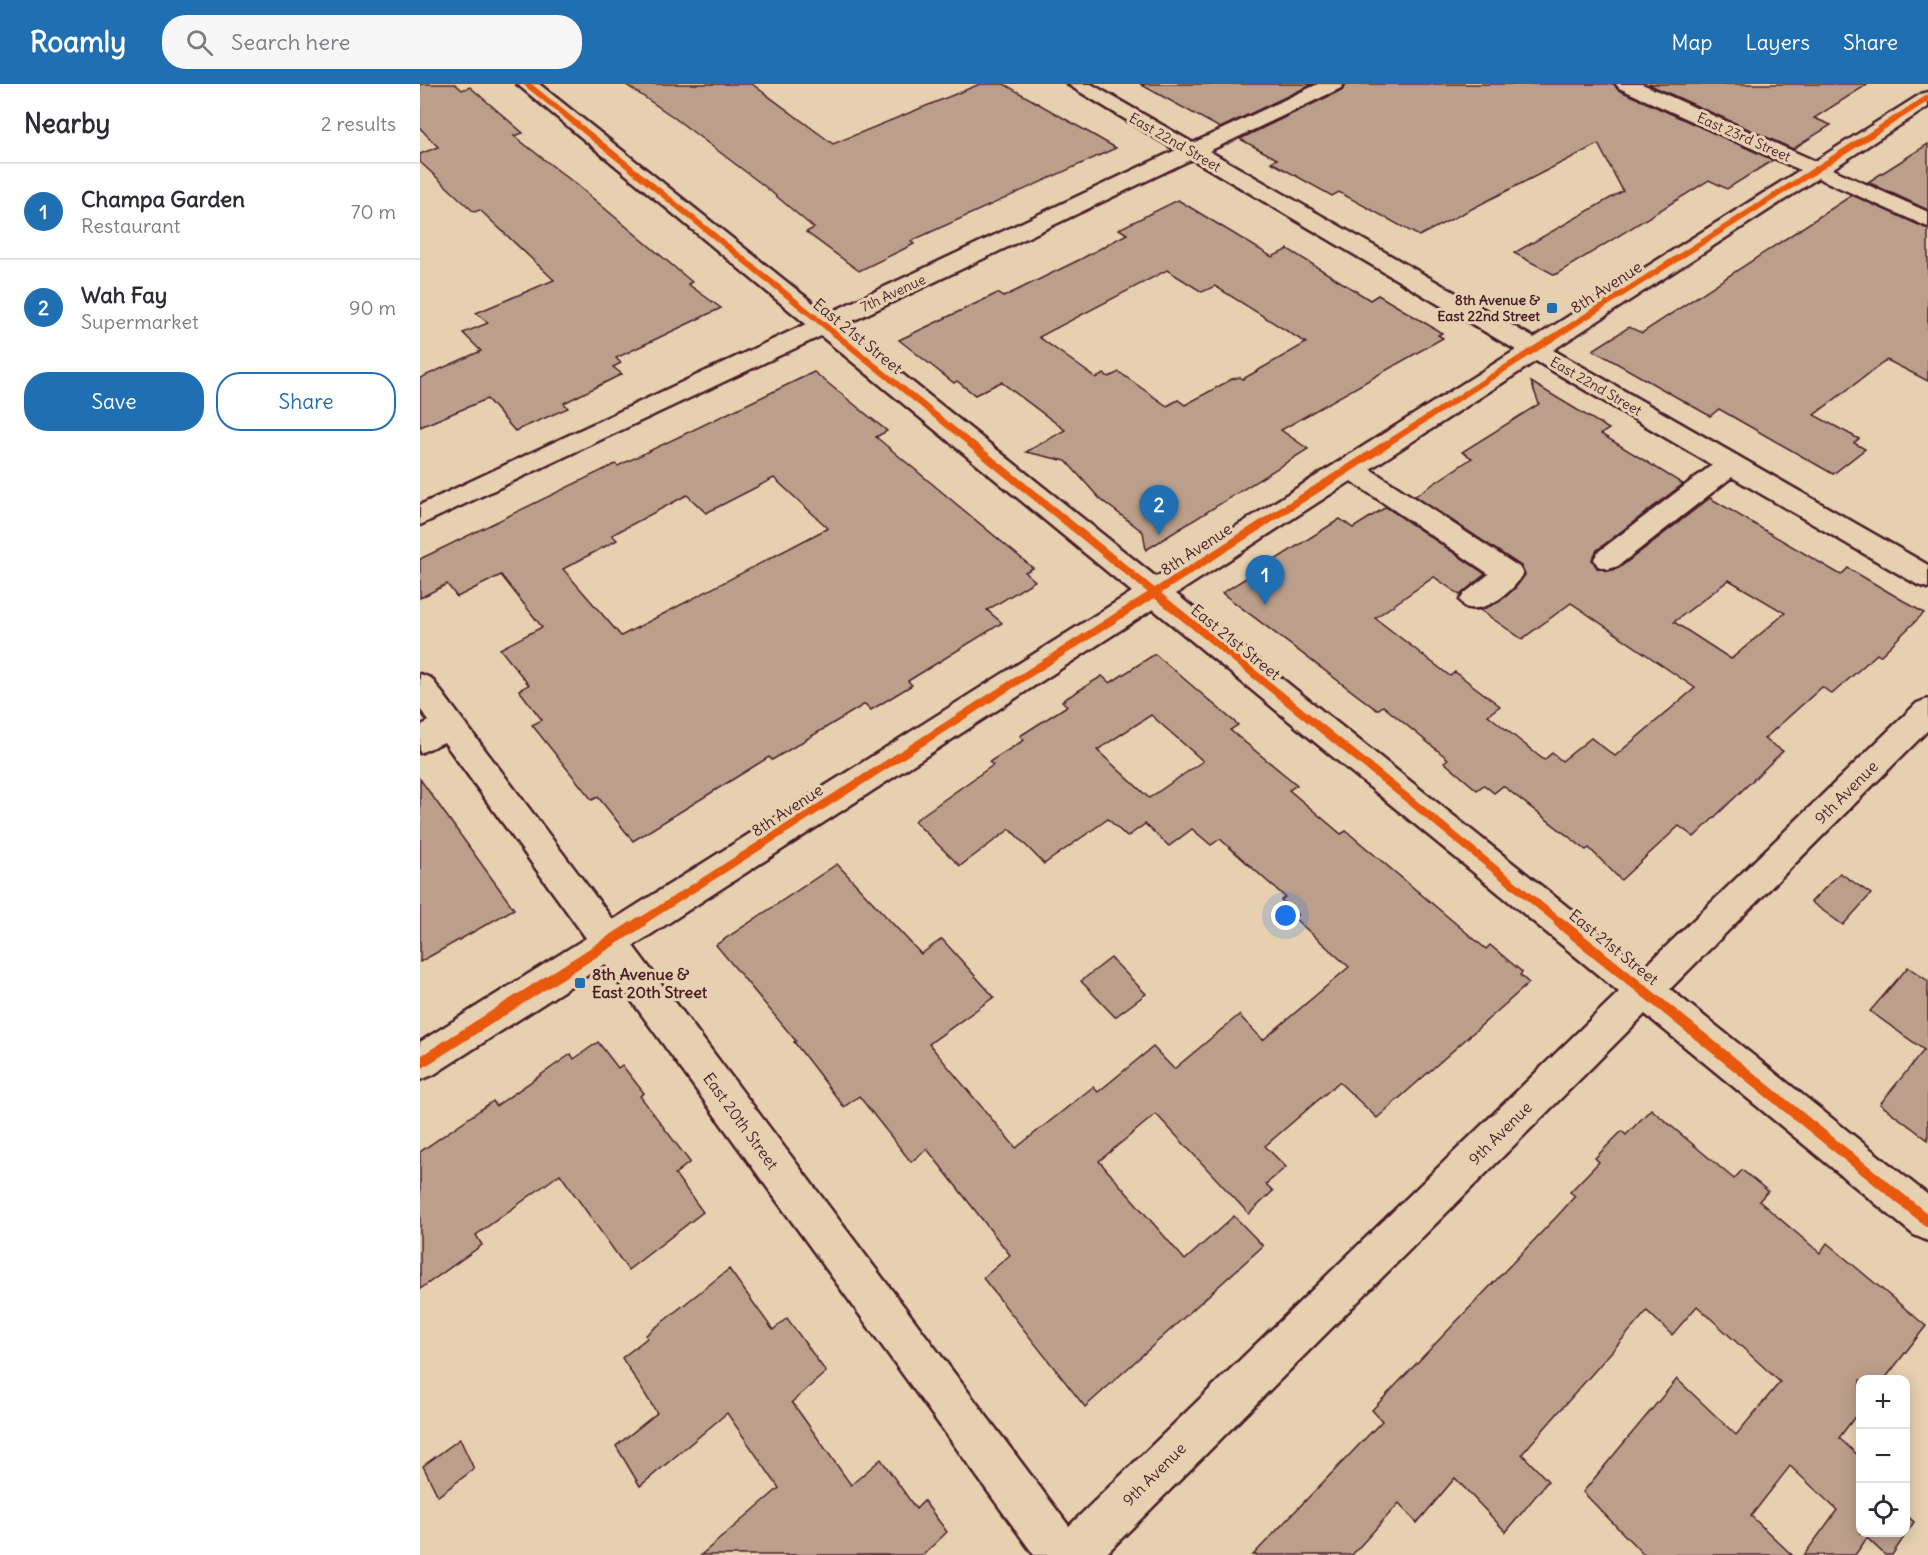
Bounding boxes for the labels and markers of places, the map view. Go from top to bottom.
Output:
place label: 8th Avenue & East 22nd Street [1437,291,1540,325]
marker: 8th Avenue & East 22nd Street [1545,301,1559,315]
pin: 2 [1140,486,1178,535]
pin: 1 [1246,556,1284,605]
place label: 8th Avenue & East 20th Street [592,964,708,1002]
marker: 8th Avenue & East 20th Street [573,976,587,990]

